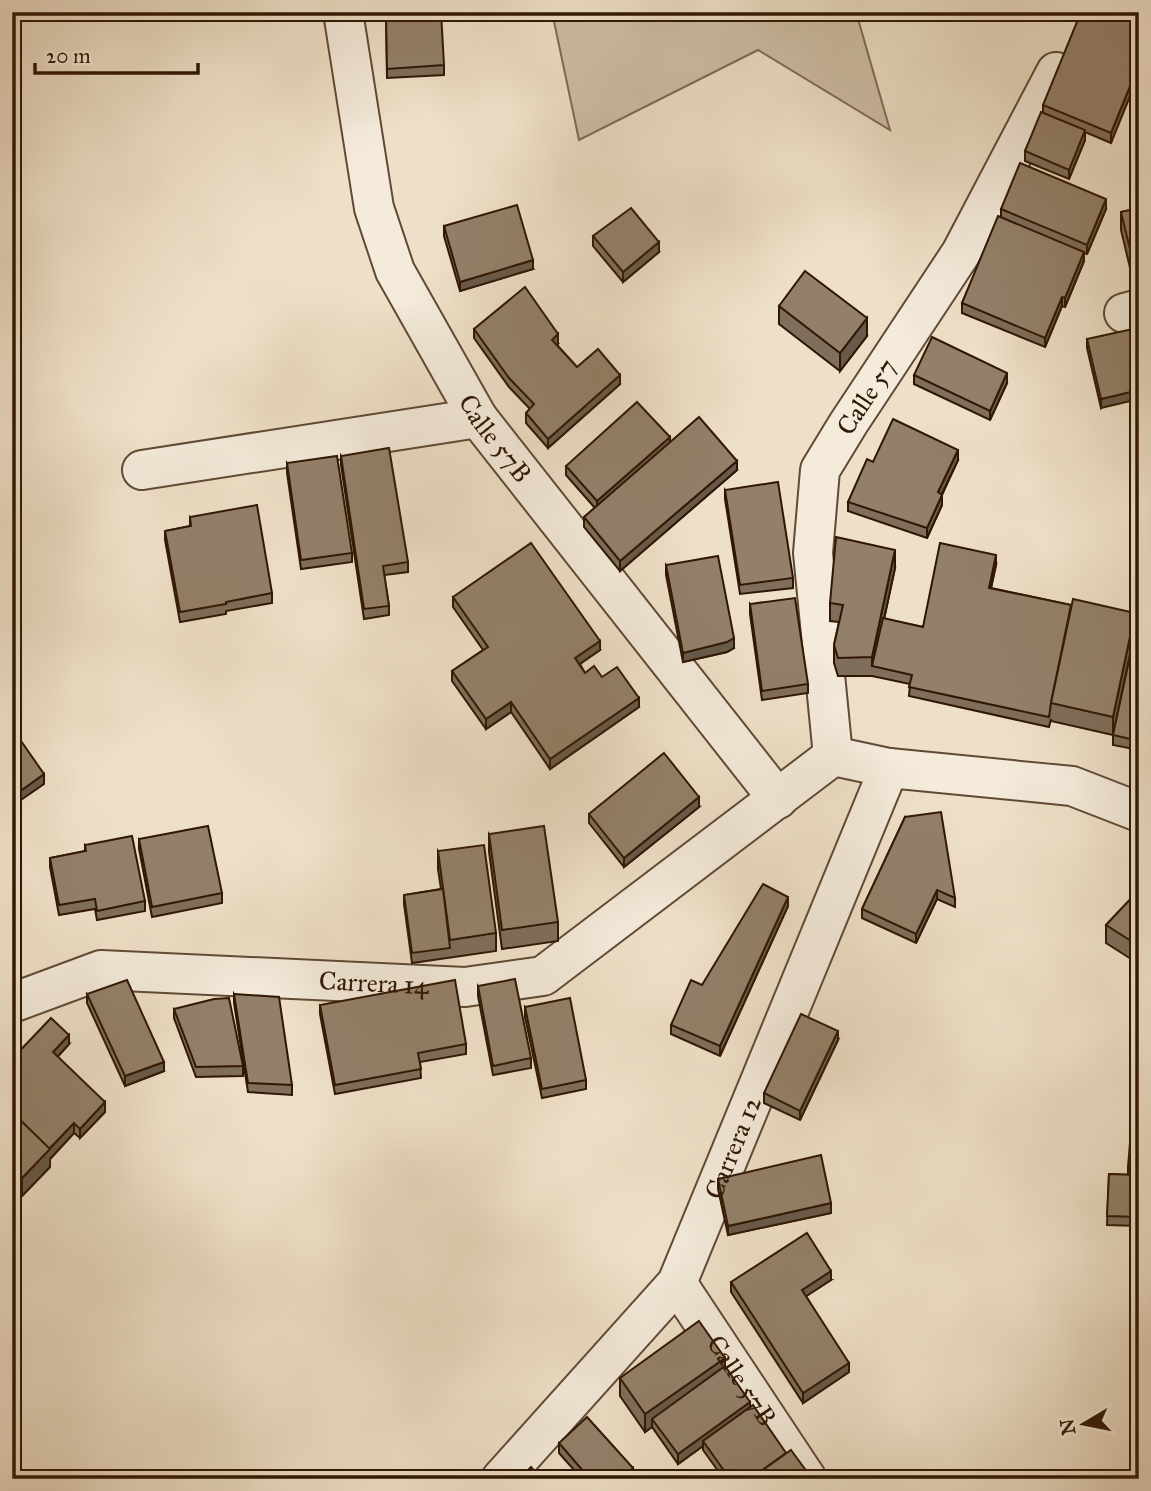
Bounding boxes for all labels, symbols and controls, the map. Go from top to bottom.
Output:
scale bar [35,32,198,76]
text: 20 m [46,43,91,69]
street label: Calle 57 [829,352,903,441]
street label: Calle 57B [452,389,539,489]
street label: Carrera 14 [318,964,430,1001]
street label: Carrera 12 [697,1091,768,1204]
street label: Calle 57B [700,1329,783,1432]
north arrow [1050,1390,1120,1460]
text: N [1055,1417,1080,1437]

